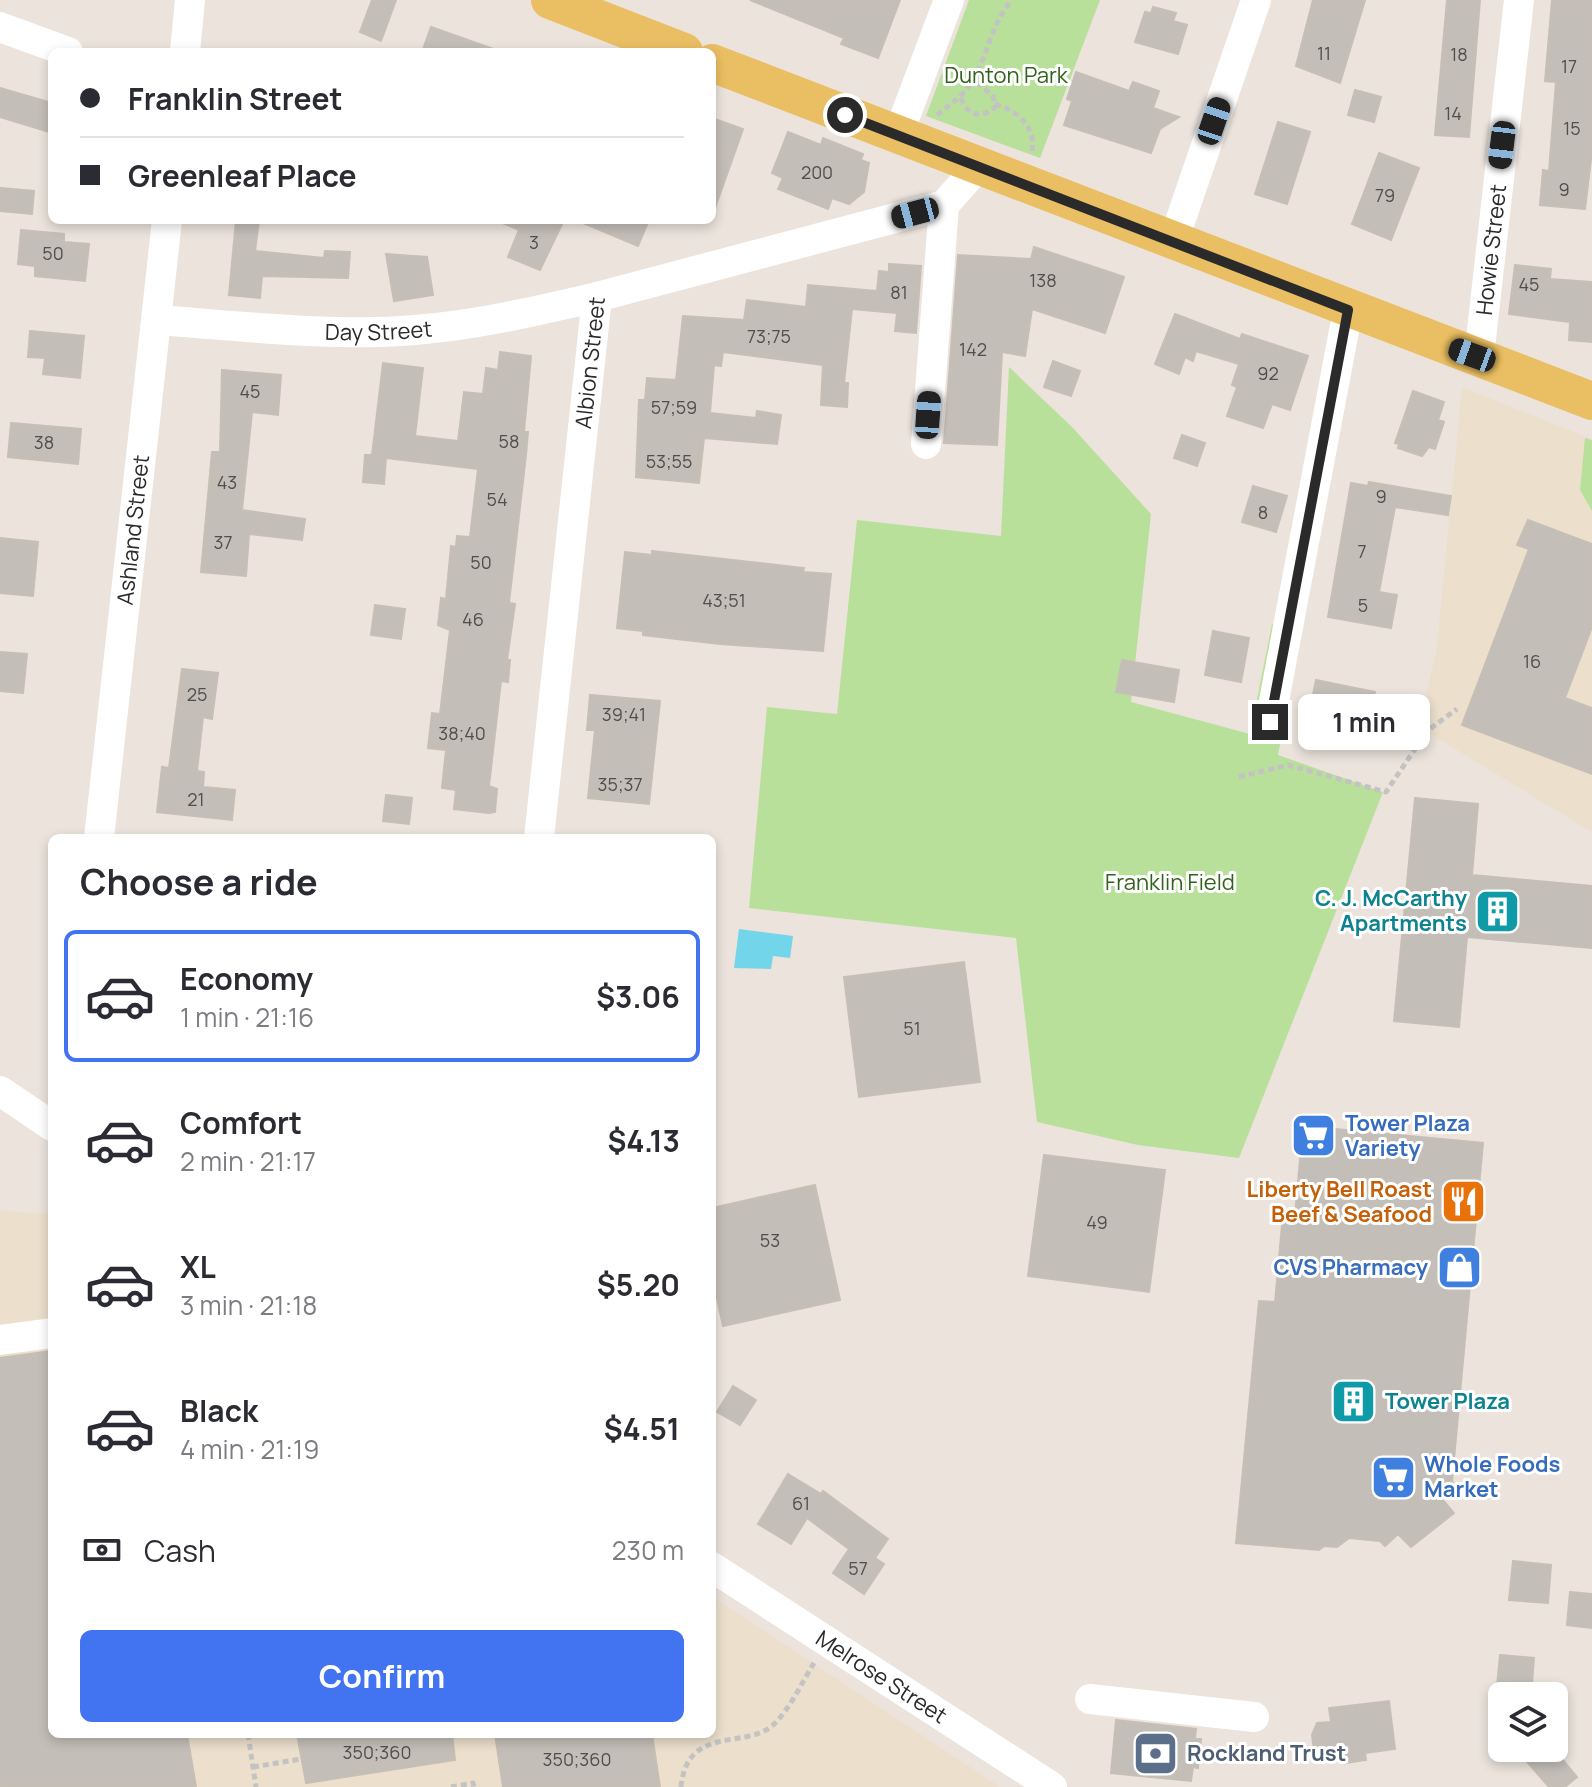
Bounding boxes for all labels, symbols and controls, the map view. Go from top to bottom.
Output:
house number: 11 [1317,41,1331,65]
house number: 18 [1450,42,1468,66]
house number: 17 [1561,54,1577,78]
park label: Dunton Park [944,60,1069,90]
text: Franklin Street [128,78,343,119]
car [1195,94,1233,148]
route start [827,97,863,133]
house number: 14 [1444,101,1462,125]
house number: 15 [1563,116,1581,140]
car [1487,120,1517,170]
text: Greenleaf Place [128,155,357,196]
house number: 200 [801,160,833,184]
house number: 9 [1558,177,1570,201]
street label: Howie Street [1469,182,1513,317]
house number: 79 [1375,183,1395,207]
car [889,195,941,231]
house number: 3 [529,230,539,254]
house number: 50 [42,241,64,265]
house number: 138 [1029,268,1057,292]
house number: 45 [1518,272,1540,296]
house number: 81 [890,280,908,304]
street label: Albion Street [568,295,612,430]
street label: Day Street [325,313,434,347]
house number: 73;75 [747,324,791,348]
car [1445,336,1499,374]
house number: 142 [959,337,987,361]
house number: 92 [1257,361,1279,385]
house number: 45 [239,379,261,403]
car [914,390,942,440]
house number: 57;59 [651,395,697,419]
house number: 58 [499,429,519,453]
house number: 38 [34,430,54,454]
house number: 53;55 [646,449,692,473]
street label: Ashland Street [110,453,156,607]
house number: 43 [217,470,237,494]
house number: 9 [1375,484,1387,508]
house number: 54 [486,487,508,511]
house number: 8 [1258,500,1268,524]
house number: 37 [214,530,233,554]
house number: 7 [1357,539,1367,563]
house number: 50 [470,550,492,574]
house number: 43;51 [702,588,746,612]
house number: 5 [1358,593,1368,617]
house number: 46 [462,607,484,631]
house number: 16 [1523,649,1541,673]
house number: 25 [187,682,207,706]
callout: 1 min [1298,694,1430,750]
house number: 39;41 [602,702,646,726]
route end [1252,704,1288,740]
text: 1 min [1332,704,1396,740]
house number: 38;40 [438,721,486,745]
house number: 35;37 [598,772,642,796]
house number: 21 [187,787,205,811]
text: Choose a ride [80,857,318,906]
park label: Franklin Field [1105,867,1235,897]
place label: C. J. McCarthy Apartments [1315,883,1468,938]
building icon: C. J. McCarthy Apartments [1474,887,1522,935]
text: Economy [180,958,313,999]
icon: car [84,960,156,1032]
text: $3.06 [596,976,680,1017]
text: 1 min · 21:16 [180,999,314,1035]
house number: 51 [903,1016,921,1040]
text: Comfort [180,1102,302,1143]
icon: car [84,1104,156,1176]
place label: Tower Plaza Variety [1345,1108,1470,1163]
supermarket icon: Tower Plaza Variety [1290,1112,1338,1160]
text: $4.13 [607,1120,680,1161]
text: 2 min · 21:17 [180,1143,316,1179]
place label: Liberty Bell Roast Beef & Seafood [1247,1174,1432,1229]
restaurant icon: Liberty Bell Roast Beef & Seafood [1439,1178,1487,1226]
house number: 49 [1086,1210,1108,1234]
house number: 53 [760,1228,780,1252]
shop icon: CVS Pharmacy [1435,1243,1483,1291]
text: XL [180,1246,216,1287]
icon: car [84,1248,156,1320]
place label: CVS Pharmacy [1273,1252,1429,1282]
text: $5.20 [597,1264,680,1305]
text: 3 min · 21:18 [180,1287,317,1323]
building icon: Tower Plaza [1330,1377,1378,1425]
place label: Tower Plaza [1385,1386,1510,1416]
text: Black [180,1390,258,1431]
icon: car [84,1392,156,1464]
text: $4.51 [604,1408,680,1449]
text: 4 min · 21:19 [180,1431,319,1467]
place label: Whole Foods Market [1424,1449,1561,1504]
supermarket icon: Whole Foods Market [1369,1453,1417,1501]
house number: 61 [792,1491,810,1515]
icon: cash [80,1528,124,1572]
text: Cash [144,1530,216,1571]
text: 230 m [612,1532,684,1568]
house number: 57 [848,1556,868,1580]
street label: Melrose Street [810,1623,953,1730]
button: Confirm [80,1630,684,1722]
map controls [1488,1682,1568,1762]
button: layers [1488,1682,1568,1762]
bank icon: Rockland Trust [1132,1729,1180,1777]
place label: Rockland Trust [1187,1738,1346,1768]
house number: 350;360 [343,1740,411,1764]
house number: 350;360 [543,1747,611,1771]

